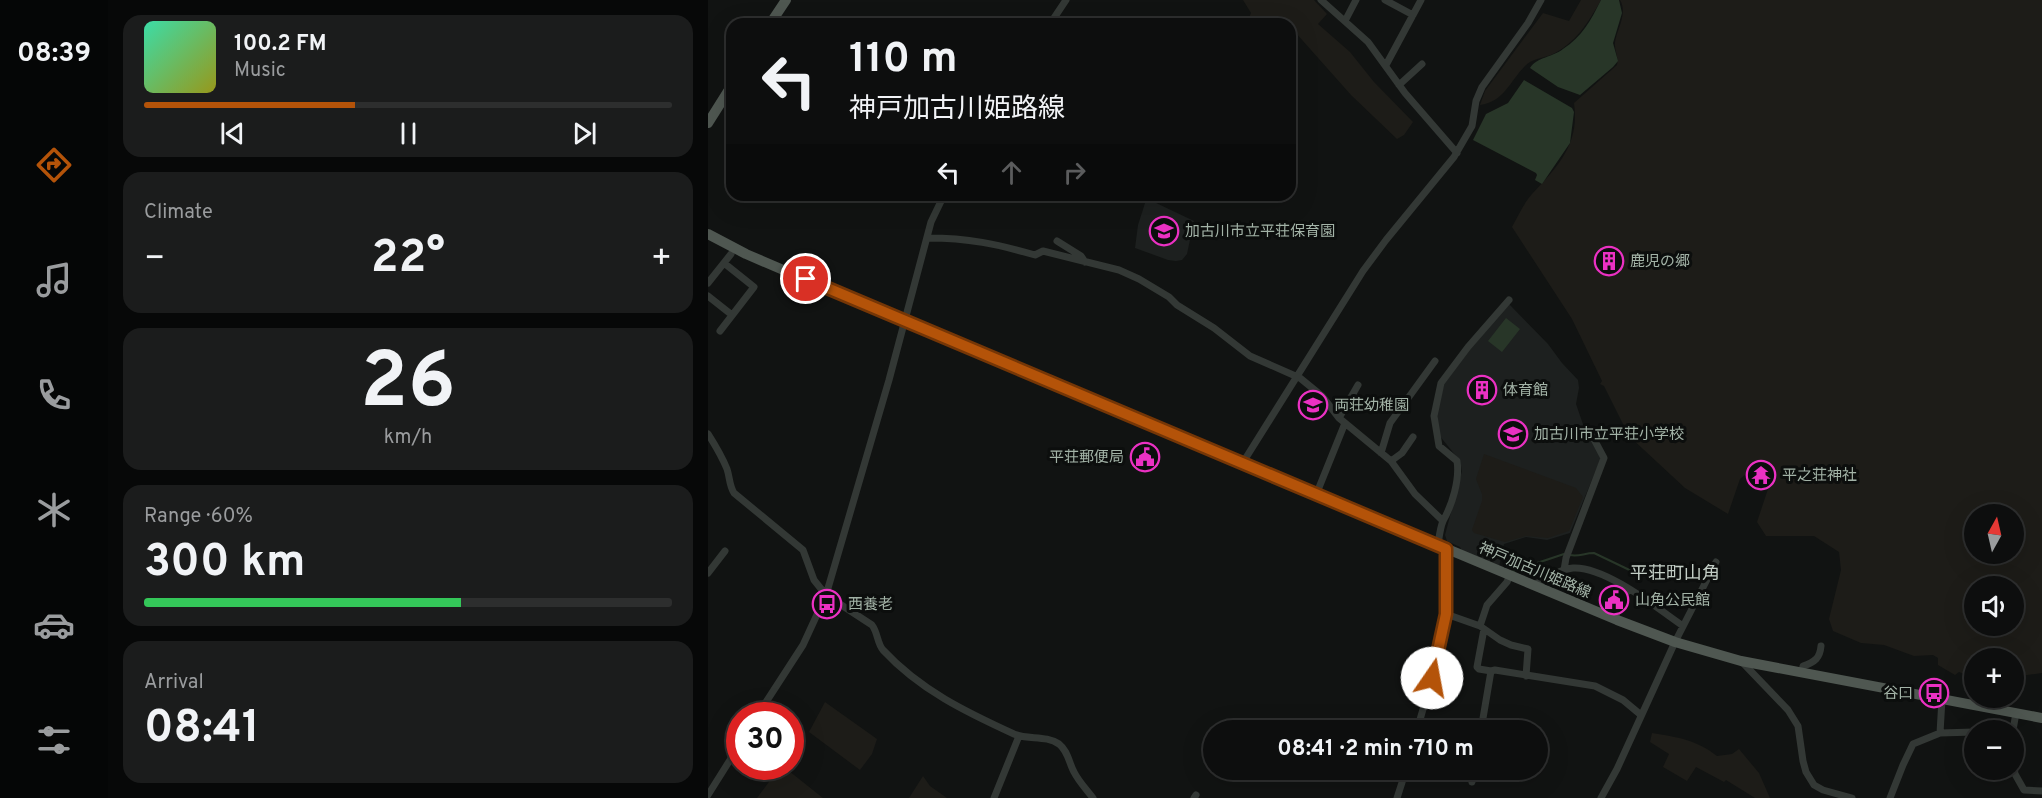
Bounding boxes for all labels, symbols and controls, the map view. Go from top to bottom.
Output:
text: 100.2 FM [234,31,327,58]
text: 110 m [849,34,958,87]
text: 08:39 [17,37,91,71]
icon: left [750,42,828,120]
text: Music [234,58,286,84]
text: 神戸加古川姫路線 [849,93,1065,127]
icon: previous [216,117,249,150]
icon: pause [392,117,425,150]
icon: next [568,117,601,150]
icon: directions [33,144,75,186]
icon: left [932,156,965,189]
icon: ahead [995,156,1028,189]
icon: right [1058,156,1091,189]
text: Climate [144,200,213,226]
school or university icon: 加古川市立平荘保育園 [1148,215,1180,247]
place label: 加古川市立平荘保育園 [1185,223,1335,242]
text: 22° [371,231,445,288]
text: − [144,239,165,281]
text: + [651,239,672,281]
building icon: 鹿児の郷 [1593,245,1625,277]
pin [780,253,831,304]
place label: 鹿児の郷 [1630,253,1690,272]
icon: music [33,259,75,301]
icon: arrive [789,262,822,295]
text: 26 [360,336,456,435]
icon: phone [33,374,75,416]
building icon: 体育館 [1466,374,1498,406]
place label: 体育館 [1503,382,1548,401]
school or university icon: 両荘幼稚園 [1297,389,1329,421]
place label: 両荘幼稚園 [1334,397,1409,416]
school or university icon: 加古川市立平荘小学校 [1497,418,1529,450]
text: km/h [384,425,432,451]
place label: 加古川市立平荘小学校 [1534,426,1684,445]
public building icon: 平荘郵便局 [1129,441,1161,473]
place label: 平荘郵便局 [1049,449,1124,468]
temple icon: 平之荘神社 [1745,459,1777,491]
place label: 平之荘神社 [1782,467,1857,486]
icon: climate [33,489,75,531]
text: Range · 60% [144,504,253,530]
north arrow [1964,504,2024,564]
map controls [1964,504,2024,780]
text: 300 km [144,535,306,592]
street label: 神戸加古川姫路線 [1475,539,1593,604]
district label: 平荘町山角 [1630,563,1720,586]
button: sound [1964,576,2024,636]
public building icon: 山角公民館 [1598,584,1630,616]
bus stop icon: 西養老 [811,588,843,620]
place label: 山角公民館 [1635,592,1710,611]
place label: 西養老 [848,596,893,615]
icon: car [33,604,75,646]
position arrow [1400,646,1464,710]
button: + [1964,648,2024,708]
text: Arrival [144,670,204,696]
bus stop icon: 谷口 [1918,677,1950,709]
place label: 谷口 [1883,685,1913,704]
text: 08:41 [144,701,260,758]
speed limit sign: 30 [726,702,804,780]
icon: filters [33,719,75,761]
button: − [1964,720,2024,780]
text: 08:41 · 2 min · 710 m [1277,736,1474,763]

